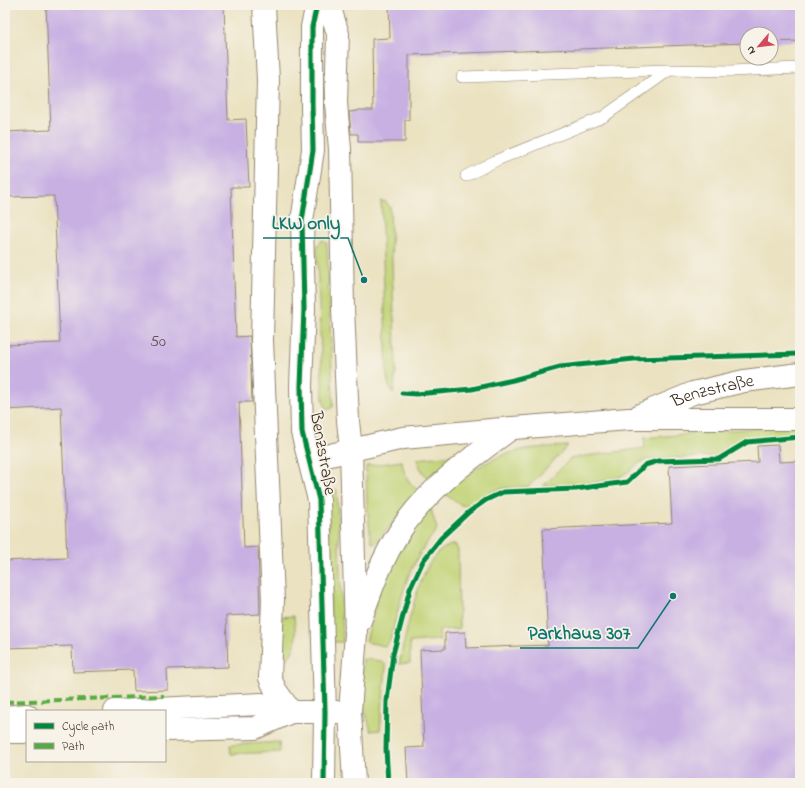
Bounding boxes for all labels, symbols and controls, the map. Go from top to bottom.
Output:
north arrow [739,26,779,66]
text: N [742,43,760,57]
callout: LKW only [263,207,348,238]
text: LKW only [272,211,341,240]
house number: 50 [150,330,166,354]
street label: Benzstraße [667,369,756,416]
street label: Benzstraße [302,408,342,498]
callout: Parkhaus 307 [520,617,638,648]
text: Parkhaus 307 [528,621,631,648]
legend [26,710,166,762]
text: Cycle path [62,718,114,737]
text: Path [62,738,85,756]

